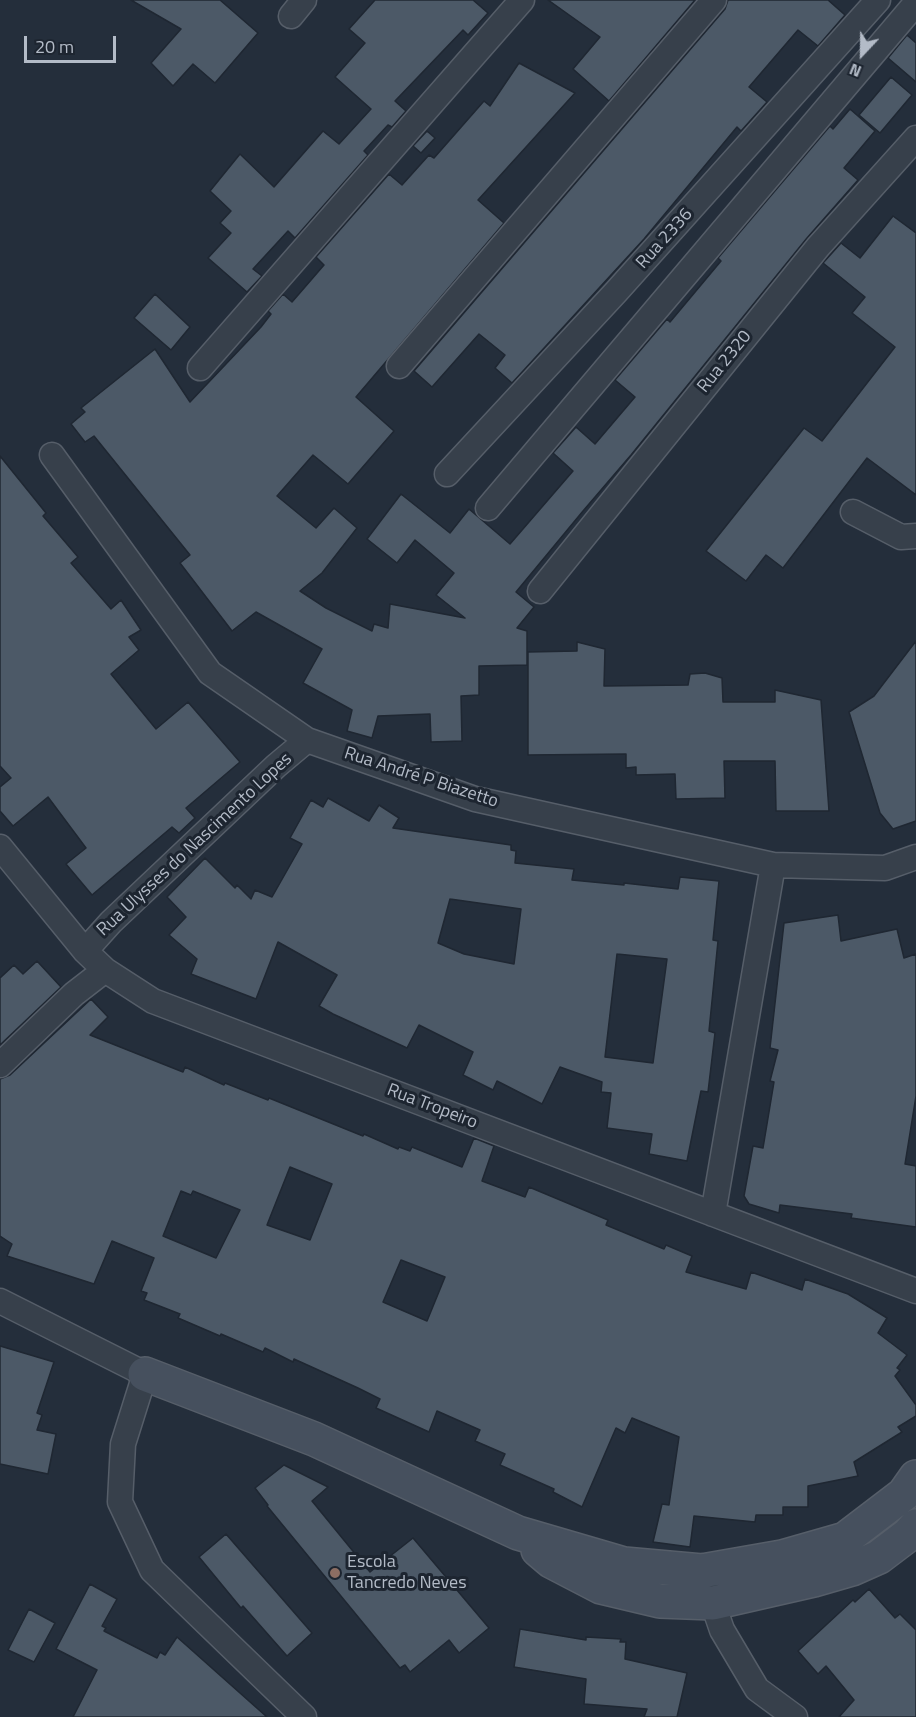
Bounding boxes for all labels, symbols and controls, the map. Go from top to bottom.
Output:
scale bar [27,24,118,62]
north arrow [832,24,892,84]
text: 20 m [35,33,74,60]
text: N [846,57,865,84]
street label: Rua 2336 [632,204,698,274]
street label: Rua 2320 [693,326,757,398]
street label: Rua André P Biazetto [341,743,501,813]
street label: Rua Ulysses do Nascimento Lopes [93,749,297,941]
street label: Rua Tropeiro [384,1080,480,1134]
place label: Escola Tancredo Neves [347,1552,467,1594]
marker: Escola Tancredo Neves [328,1566,342,1580]

